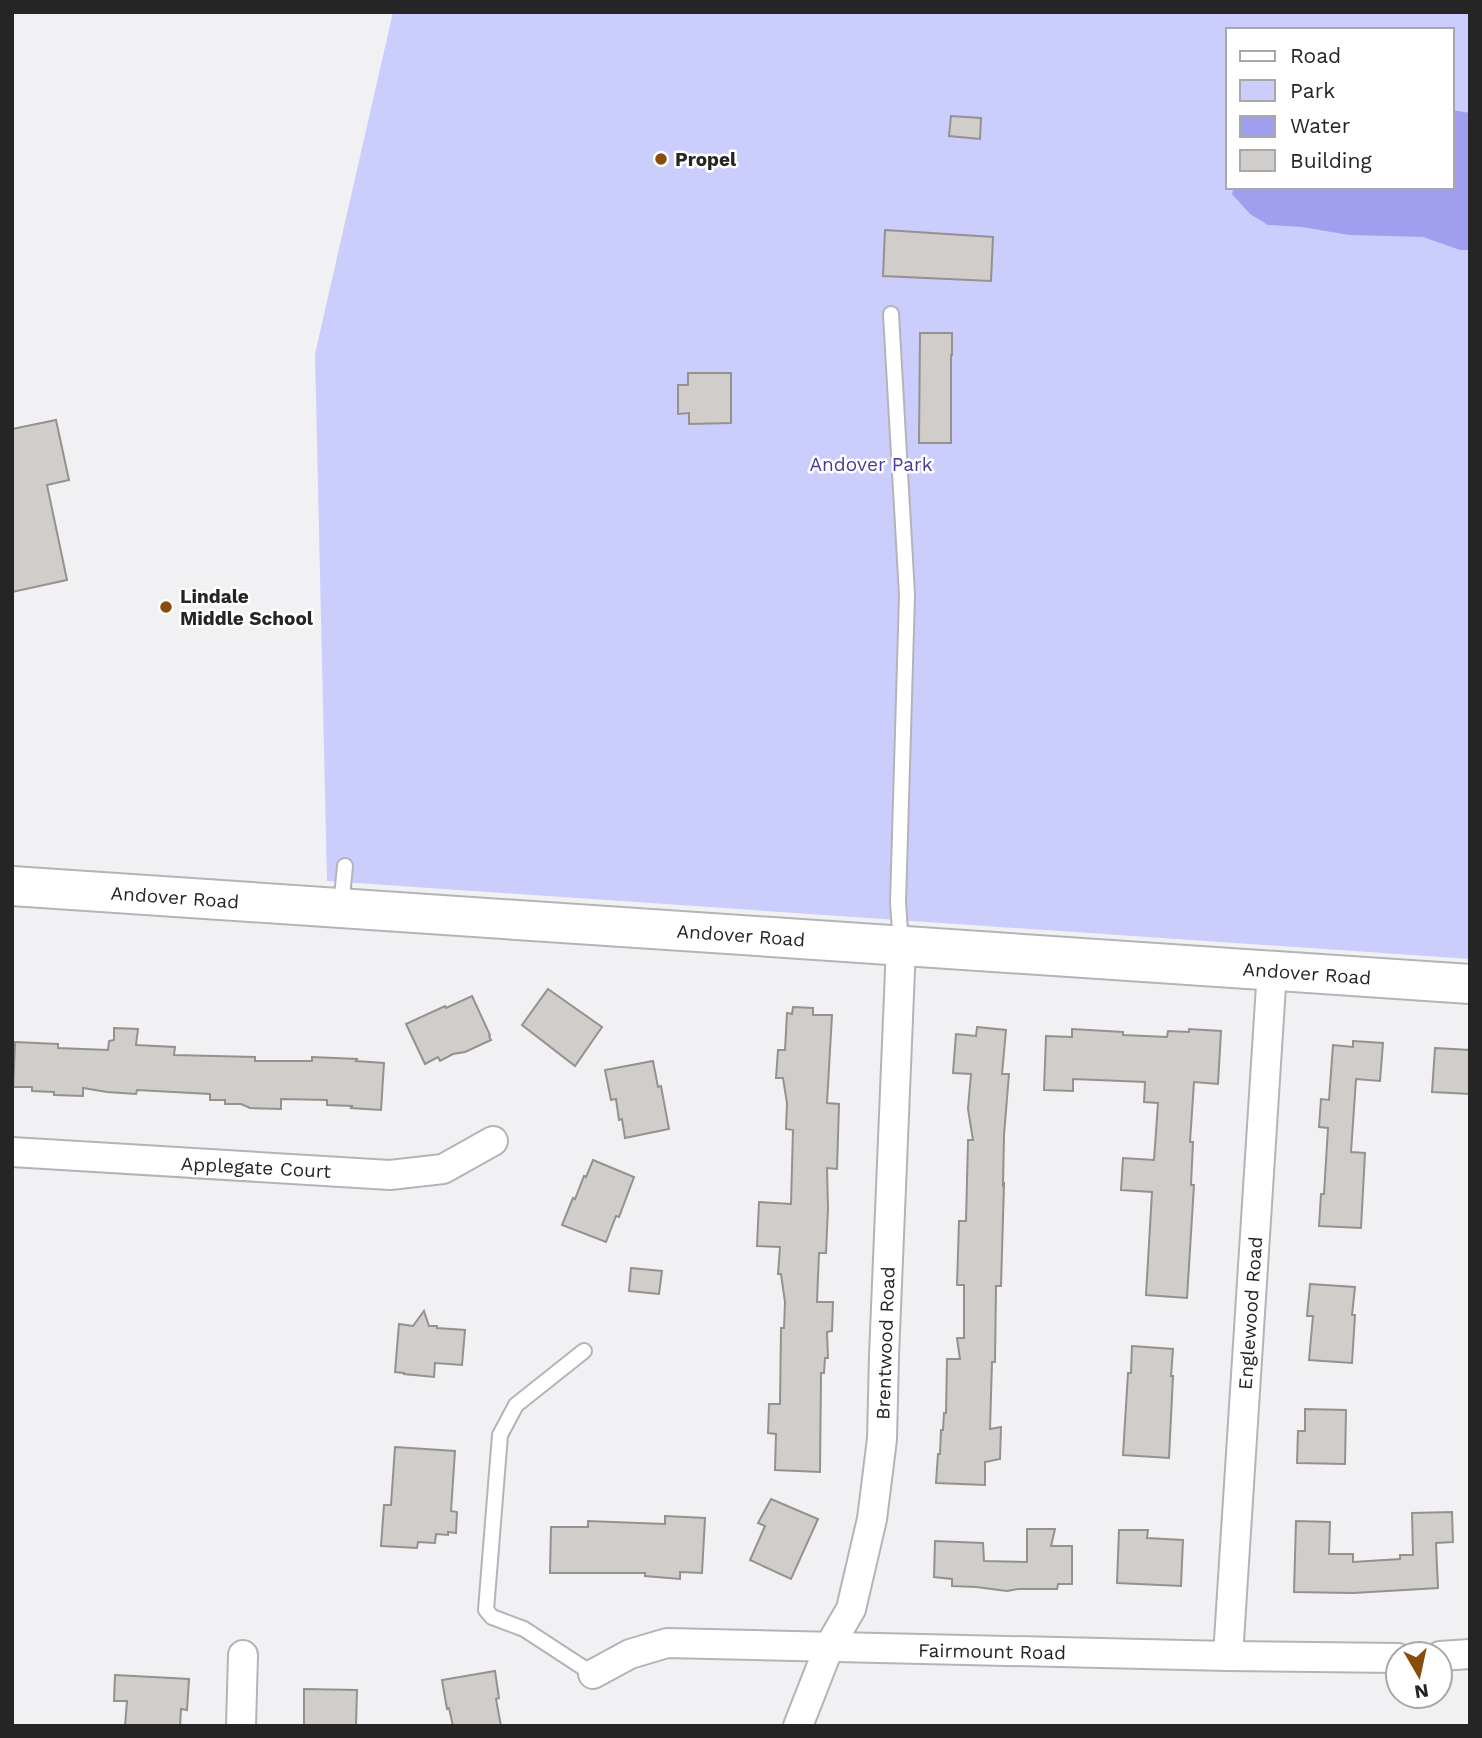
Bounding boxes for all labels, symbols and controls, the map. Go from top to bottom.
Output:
legend [1226,28,1454,189]
text: Road [1290,43,1341,68]
text: Park [1290,78,1335,103]
text: Water [1290,113,1351,138]
place label: Propel [675,148,737,171]
text: Building [1290,148,1372,173]
marker: Propel [653,151,669,167]
park label: Andover Park [809,453,933,476]
place label: Lindale Middle School [180,585,314,630]
marker: Lindale Middle School [158,599,174,615]
street label: Andover Road [110,882,240,913]
street label: Andover Road [676,920,806,951]
street label: Andover Road [1242,958,1372,989]
street label: Applegate Court [180,1152,332,1183]
street label: Englewood Road [1234,1236,1267,1391]
street label: Brentwood Road [871,1266,900,1420]
street label: Fairmount Road [918,1639,1066,1664]
north arrow [1384,1640,1454,1710]
text: N [1413,1679,1430,1704]

